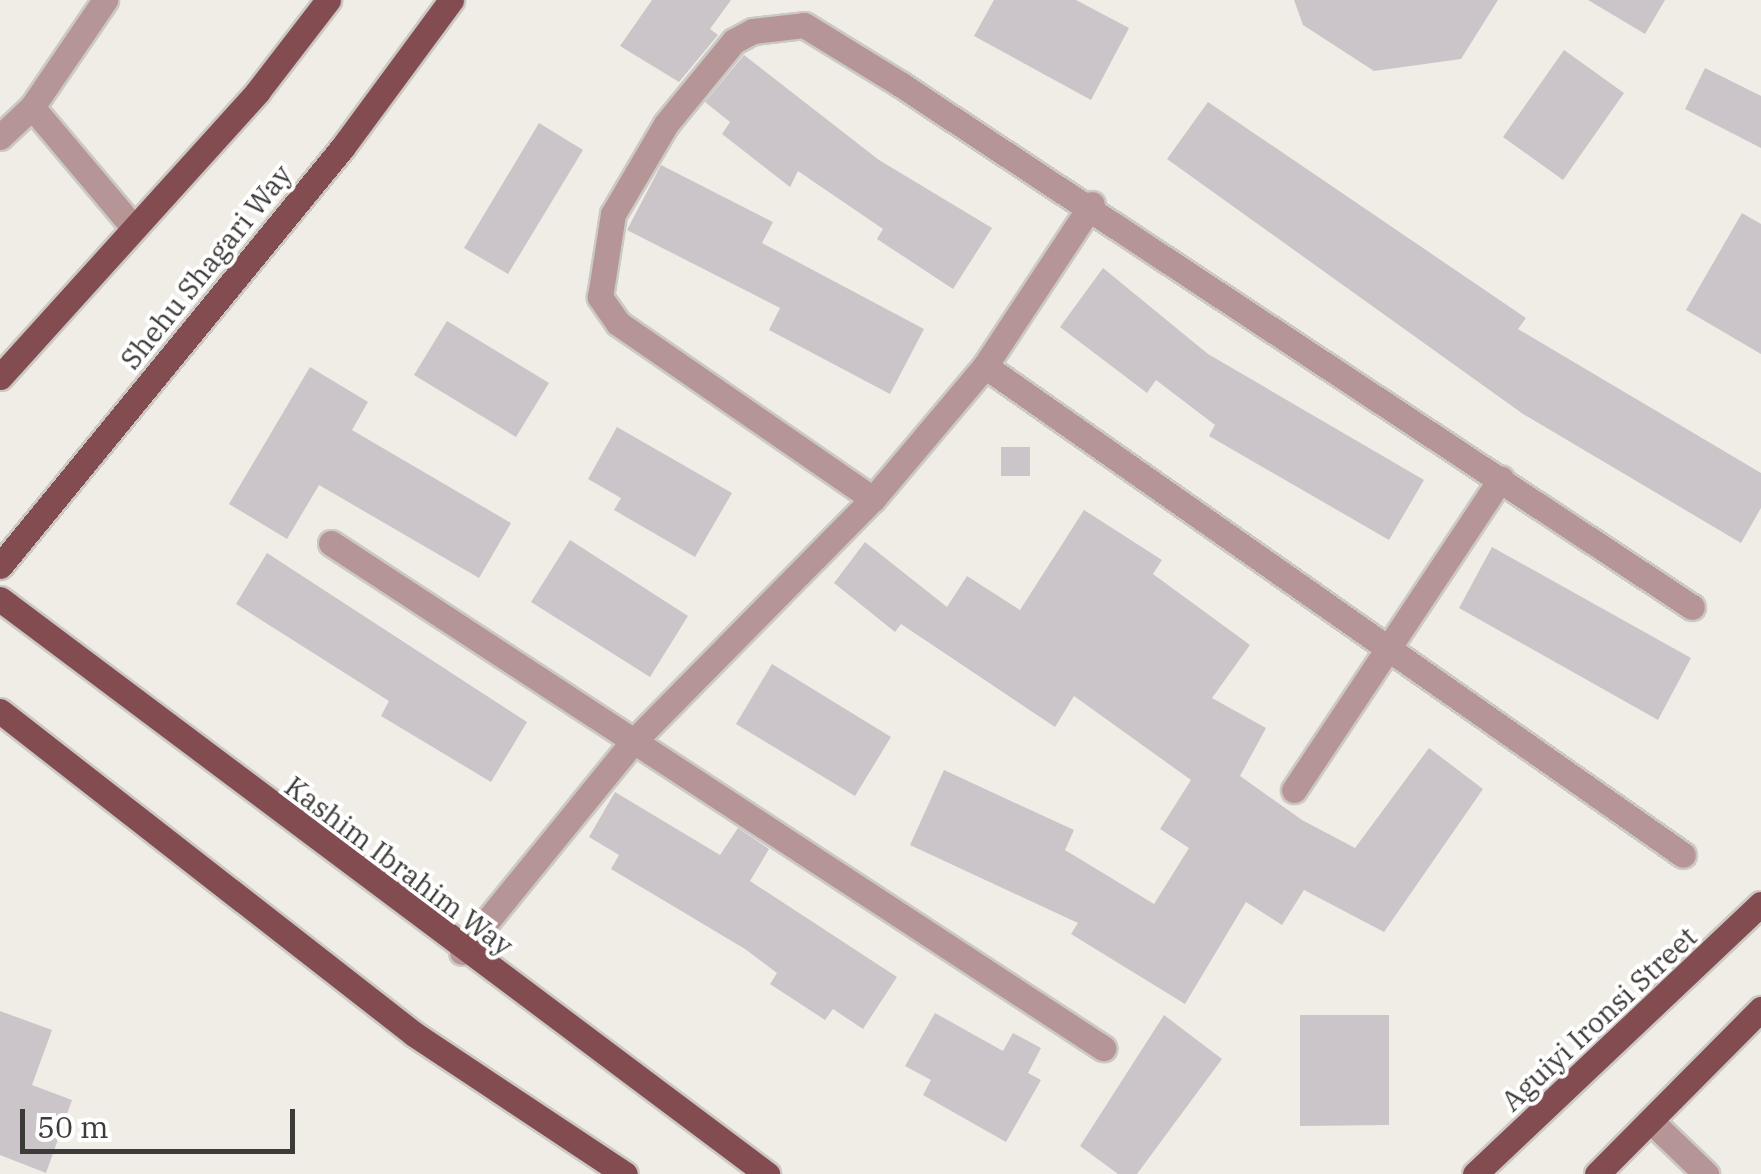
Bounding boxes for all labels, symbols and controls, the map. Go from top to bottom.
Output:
street label: Shehu Shagari Way [113,158,299,376]
street label: Kashim Ibrahim Way [278,769,520,963]
street label: Aguiyi Ironsi Street [1495,920,1703,1118]
scale bar [25,1089,300,1151]
text: 50 m [37,1107,109,1146]

